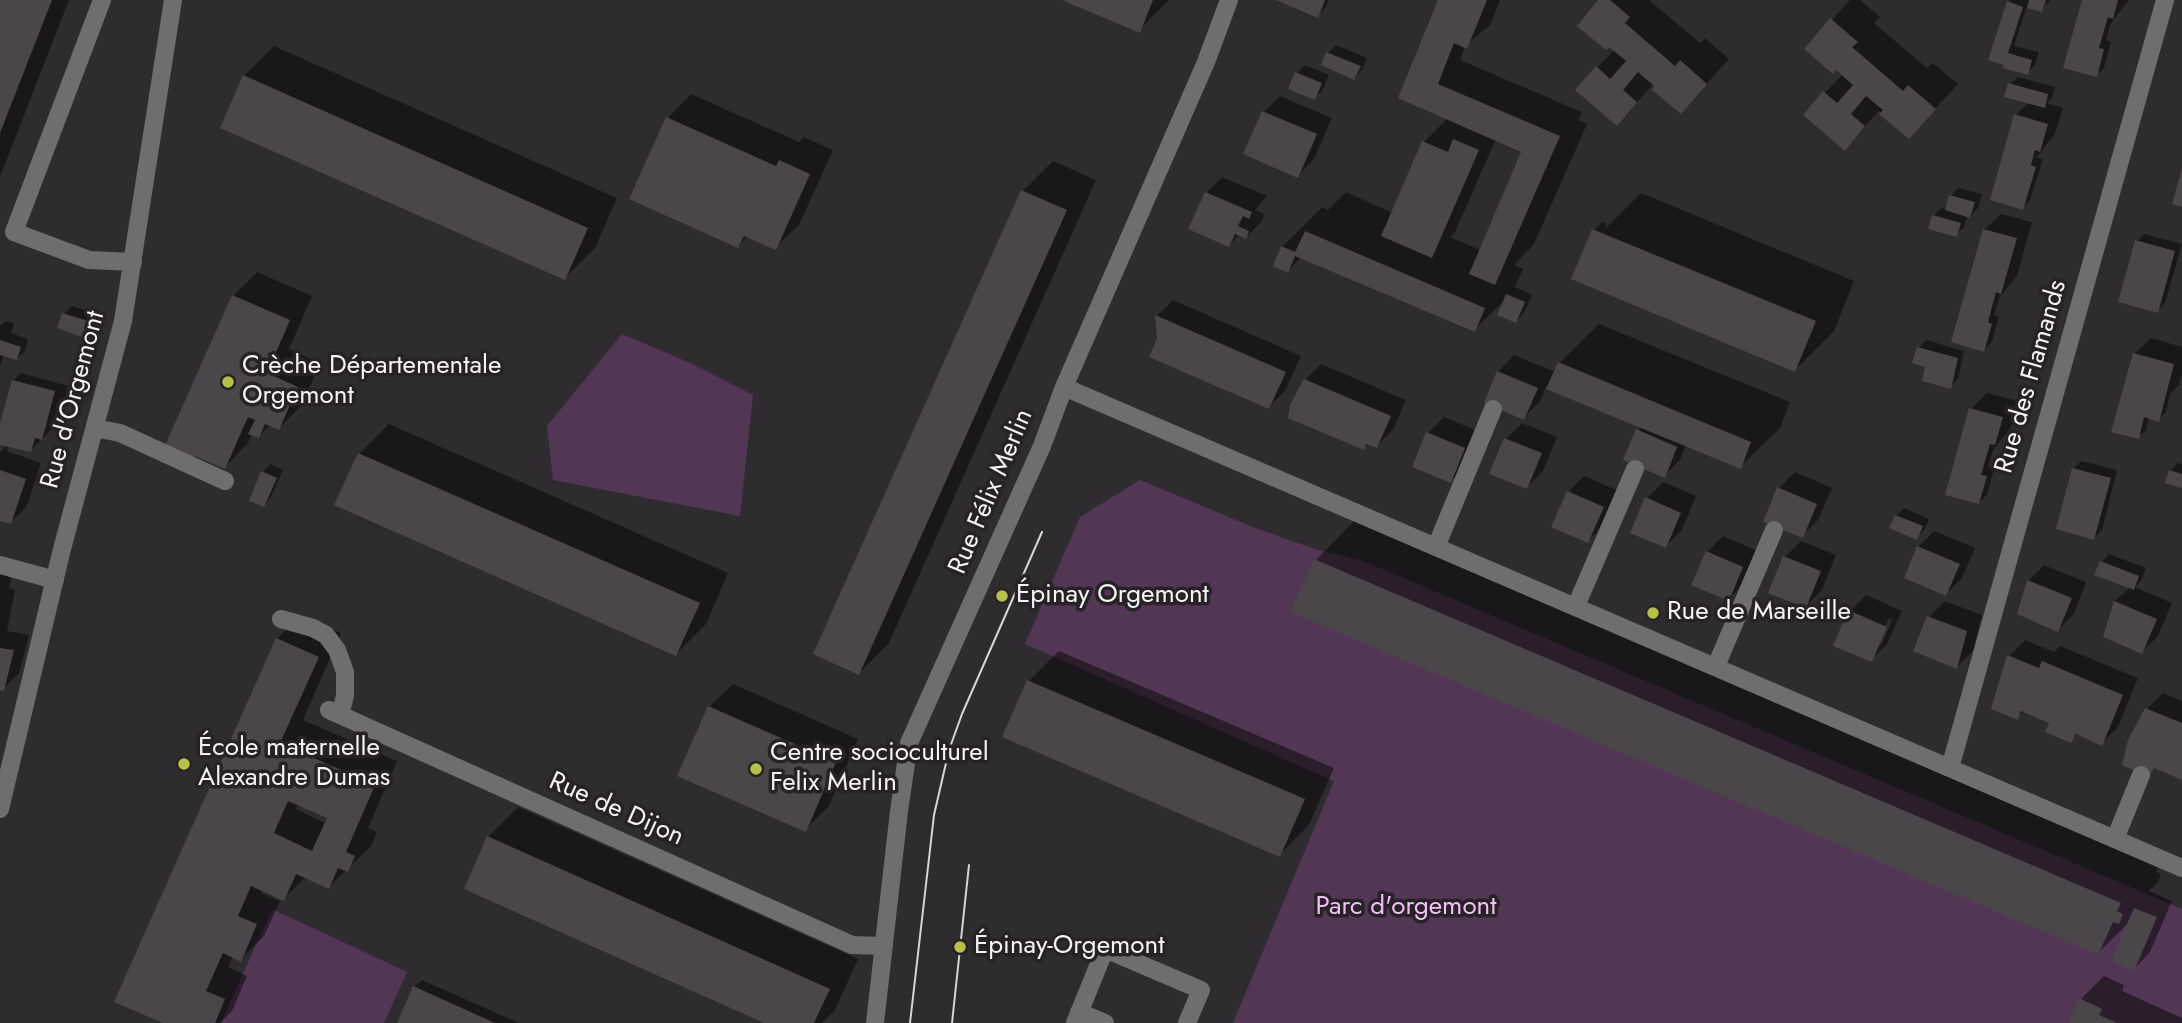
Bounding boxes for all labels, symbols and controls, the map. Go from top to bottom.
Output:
street label: Rue des Flamands [1990,277,2074,477]
street label: Rue d'Orgemont [35,308,113,492]
place label: Crèche Départementale Orgemont [242,351,501,412]
marker: Crèche Départementale Orgemont [220,374,236,390]
street label: Rue Félix Merlin [943,405,1041,579]
place label: Épinay Orgemont [1016,580,1209,612]
marker: Épinay Orgemont [994,588,1010,604]
place label: Rue de Marseille [1667,597,1851,629]
marker: Rue de Marseille [1645,605,1661,621]
place label: École maternelle Alexandre Dumas [198,733,390,794]
place label: Centre socioculturel Felix Merlin [770,738,989,800]
marker: École maternelle Alexandre Dumas [176,756,192,772]
marker: Centre socioculturel Felix Merlin [748,761,764,777]
street label: Rue de Dijon [544,766,688,854]
park label: Parc d'orgemont [1316,892,1496,924]
place label: Épinay-Orgemont [974,931,1164,963]
marker: Épinay-Orgemont [952,939,968,955]

